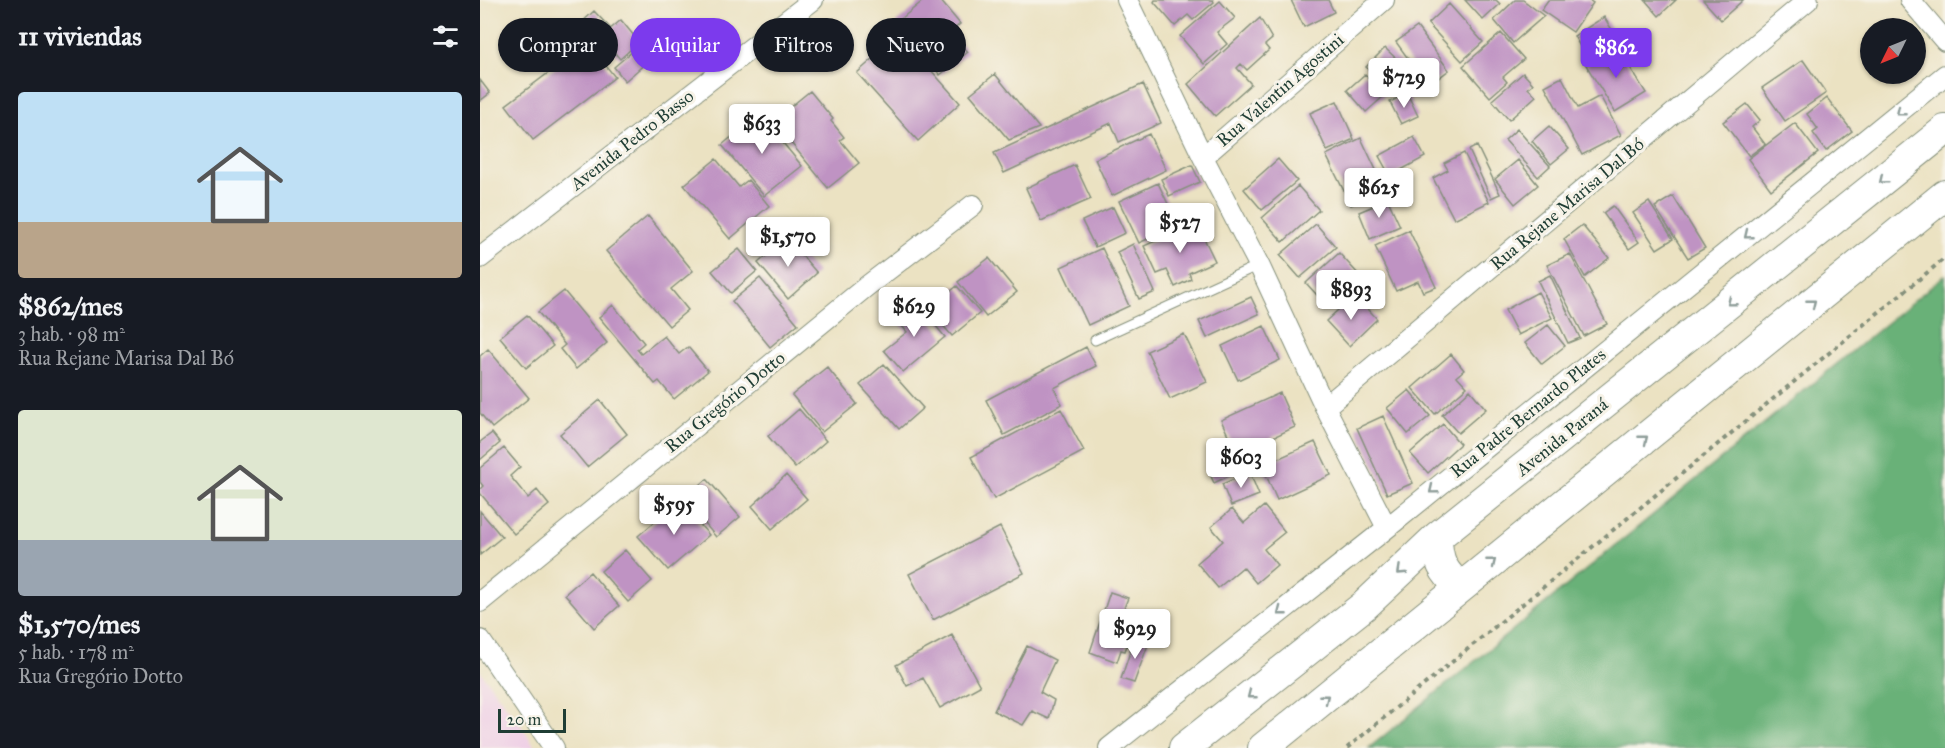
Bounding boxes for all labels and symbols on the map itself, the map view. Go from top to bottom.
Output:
north arrow [1860,18,1926,84]
pin: $862 [1580,28,1652,79]
street label: Rua Valentin Agostini [1212,29,1349,152]
pin: $729 [1368,58,1440,109]
street label: Avenida Pedro Basso [565,85,698,196]
pin: $633 [726,104,798,155]
one-way arrow [1895,105,1906,116]
street label: Rua Rejane Marisa Dal Bó [1486,133,1648,275]
pin: $625 [1343,168,1415,219]
one-way arrow [1879,172,1890,183]
pin: $527 [1144,203,1216,254]
pin: $1,570 [739,217,837,268]
one-way arrow [1744,228,1755,239]
pin: $893 [1315,270,1387,321]
pin: $629 [878,287,950,338]
one-way arrow [1727,294,1738,305]
one-way arrow [1805,300,1816,311]
street label: Rua Padre Bernardo Plates [1446,344,1610,482]
street label: Rua Gregório Dotto [660,347,790,458]
street label: Avenida Paraná [1511,393,1613,481]
one-way arrow [1637,436,1648,447]
pin: $603 [1205,438,1277,489]
one-way arrow [1429,483,1440,494]
pin: $595 [638,485,710,536]
one-way arrow [1486,558,1497,569]
one-way arrow [1397,564,1408,575]
one-way arrow [1277,604,1288,615]
pin: $929 [1099,609,1171,660]
one-way arrow [1246,688,1257,699]
one-way arrow [1318,694,1329,705]
scale bar [498,706,566,734]

